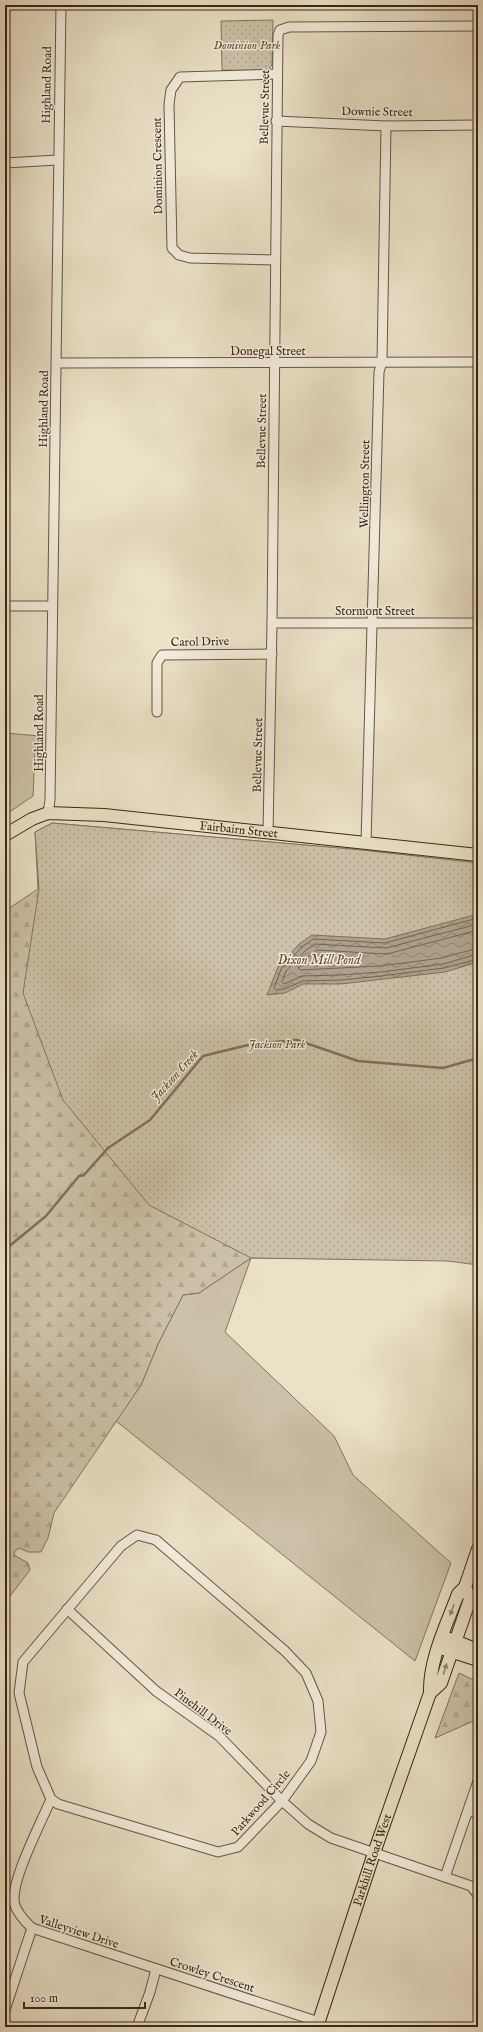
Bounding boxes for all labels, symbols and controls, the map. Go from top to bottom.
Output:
park label: Dominion Park [214,38,281,53]
street label: Highland Road [39,46,55,124]
street label: Bellevue Street [257,69,273,145]
street label: Downie Street [341,104,413,120]
street label: Dominion Crescent [150,117,166,215]
street label: Donegal Street [230,344,306,359]
street label: Highland Road [36,370,52,448]
street label: Bellevue Street [254,393,270,469]
street label: Wellington Street [357,440,373,528]
street label: Stormont Street [335,604,415,619]
street label: Carol Drive [171,634,230,650]
street label: Highland Road [32,694,47,772]
street label: Bellevue Street [250,717,266,793]
street label: Fairbairn Street [199,818,278,841]
water label: Dixon Mill Pond [278,952,361,969]
park label: Jackson Park [249,1037,306,1052]
water label: Jackson Creek [147,1046,203,1105]
one-way arrow [449,1605,455,1617]
one-way arrow [442,1663,448,1675]
street label: Pinehill Drive [171,1685,235,1739]
street label: Parkwood Circle [228,1767,294,1839]
street label: Parkhill Road West [350,1812,395,1908]
street label: Valleyview Drive [36,1912,121,1952]
street label: Crowley Crescent [168,1954,256,1996]
scale bar [24,1984,145,2010]
text: 100 m [30,1991,58,2006]

